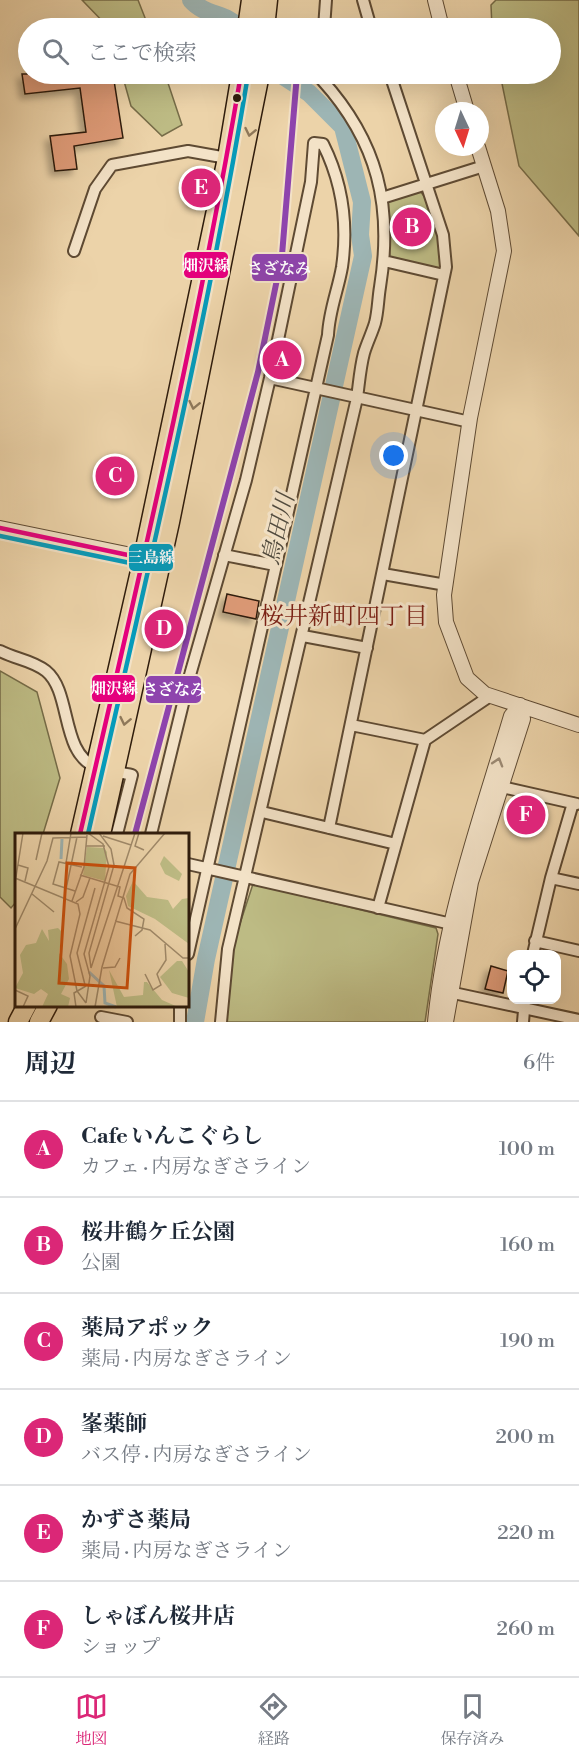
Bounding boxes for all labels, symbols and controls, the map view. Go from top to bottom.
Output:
search box [18,18,561,84]
icon: search [39,35,72,68]
text: ここで検索 [87,40,197,67]
unlabelled marker [231,92,243,104]
north arrow [435,102,489,156]
one-way arrow [244,127,257,137]
pin: E [182,166,220,210]
pin: B [392,204,432,250]
line badge: 畑沢線 [183,251,229,279]
line badge: さざなみ [251,253,308,282]
text: 畑沢線 [182,256,230,276]
text: さざなみ [247,259,311,279]
pin: A [262,338,302,382]
one-way arrow [188,400,201,410]
your location [379,441,408,470]
pin: C [96,454,134,498]
water label: 鳥田川 [256,488,302,568]
line badge: 三島線 [128,543,174,572]
text: 三島線 [127,548,175,568]
district label: 桜井新町四丁目 [260,602,428,632]
pin: D [144,606,184,652]
line badge: 畑沢線 [91,674,136,703]
line badge: さざなみ [145,675,202,704]
text: 畑沢線 [90,679,138,699]
text: さざなみ [142,680,206,700]
one-way arrow [120,716,133,726]
one-way arrow [491,757,503,768]
pin: F [506,792,546,838]
inset map [15,833,189,1007]
map controls [507,950,561,1004]
button: locate [507,950,561,1004]
text: 周辺 [24,1048,76,1080]
text: 6件 [523,1051,555,1076]
text: Cafe いんこぐらし [81,1123,263,1150]
text: A [36,1137,51,1162]
text: 100 m [499,1137,555,1162]
text: カフェ · 内房なぎさライン [81,1155,311,1180]
text: 桜井鶴ケ丘公園 [81,1219,235,1246]
text: B [36,1233,51,1258]
text: 160 m [500,1233,555,1258]
text: 公園 [81,1251,121,1276]
text: 薬局アポック [81,1315,213,1342]
text: C [36,1329,51,1354]
text: 190 m [500,1329,555,1354]
text: 薬局 · 内房なぎさライン [81,1347,292,1372]
text: 峯薬師 [81,1411,147,1438]
text: D [36,1425,51,1450]
text: 200 m [495,1425,555,1450]
text: バス停 · 内房なぎさライン [81,1443,312,1468]
text: かずさ薬局 [81,1507,191,1534]
text: E [37,1521,50,1546]
text: 220 m [497,1521,555,1546]
text: 薬局 · 内房なぎさライン [81,1539,292,1564]
text: しゃぼん桜井店 [81,1603,235,1630]
text: F [36,1617,51,1642]
text: 260 m [497,1617,555,1642]
text: ショップ [81,1635,161,1660]
tab: 地図 [75,1690,108,1749]
tab: 経路 [257,1690,290,1749]
tab: 保存済み [440,1690,504,1749]

